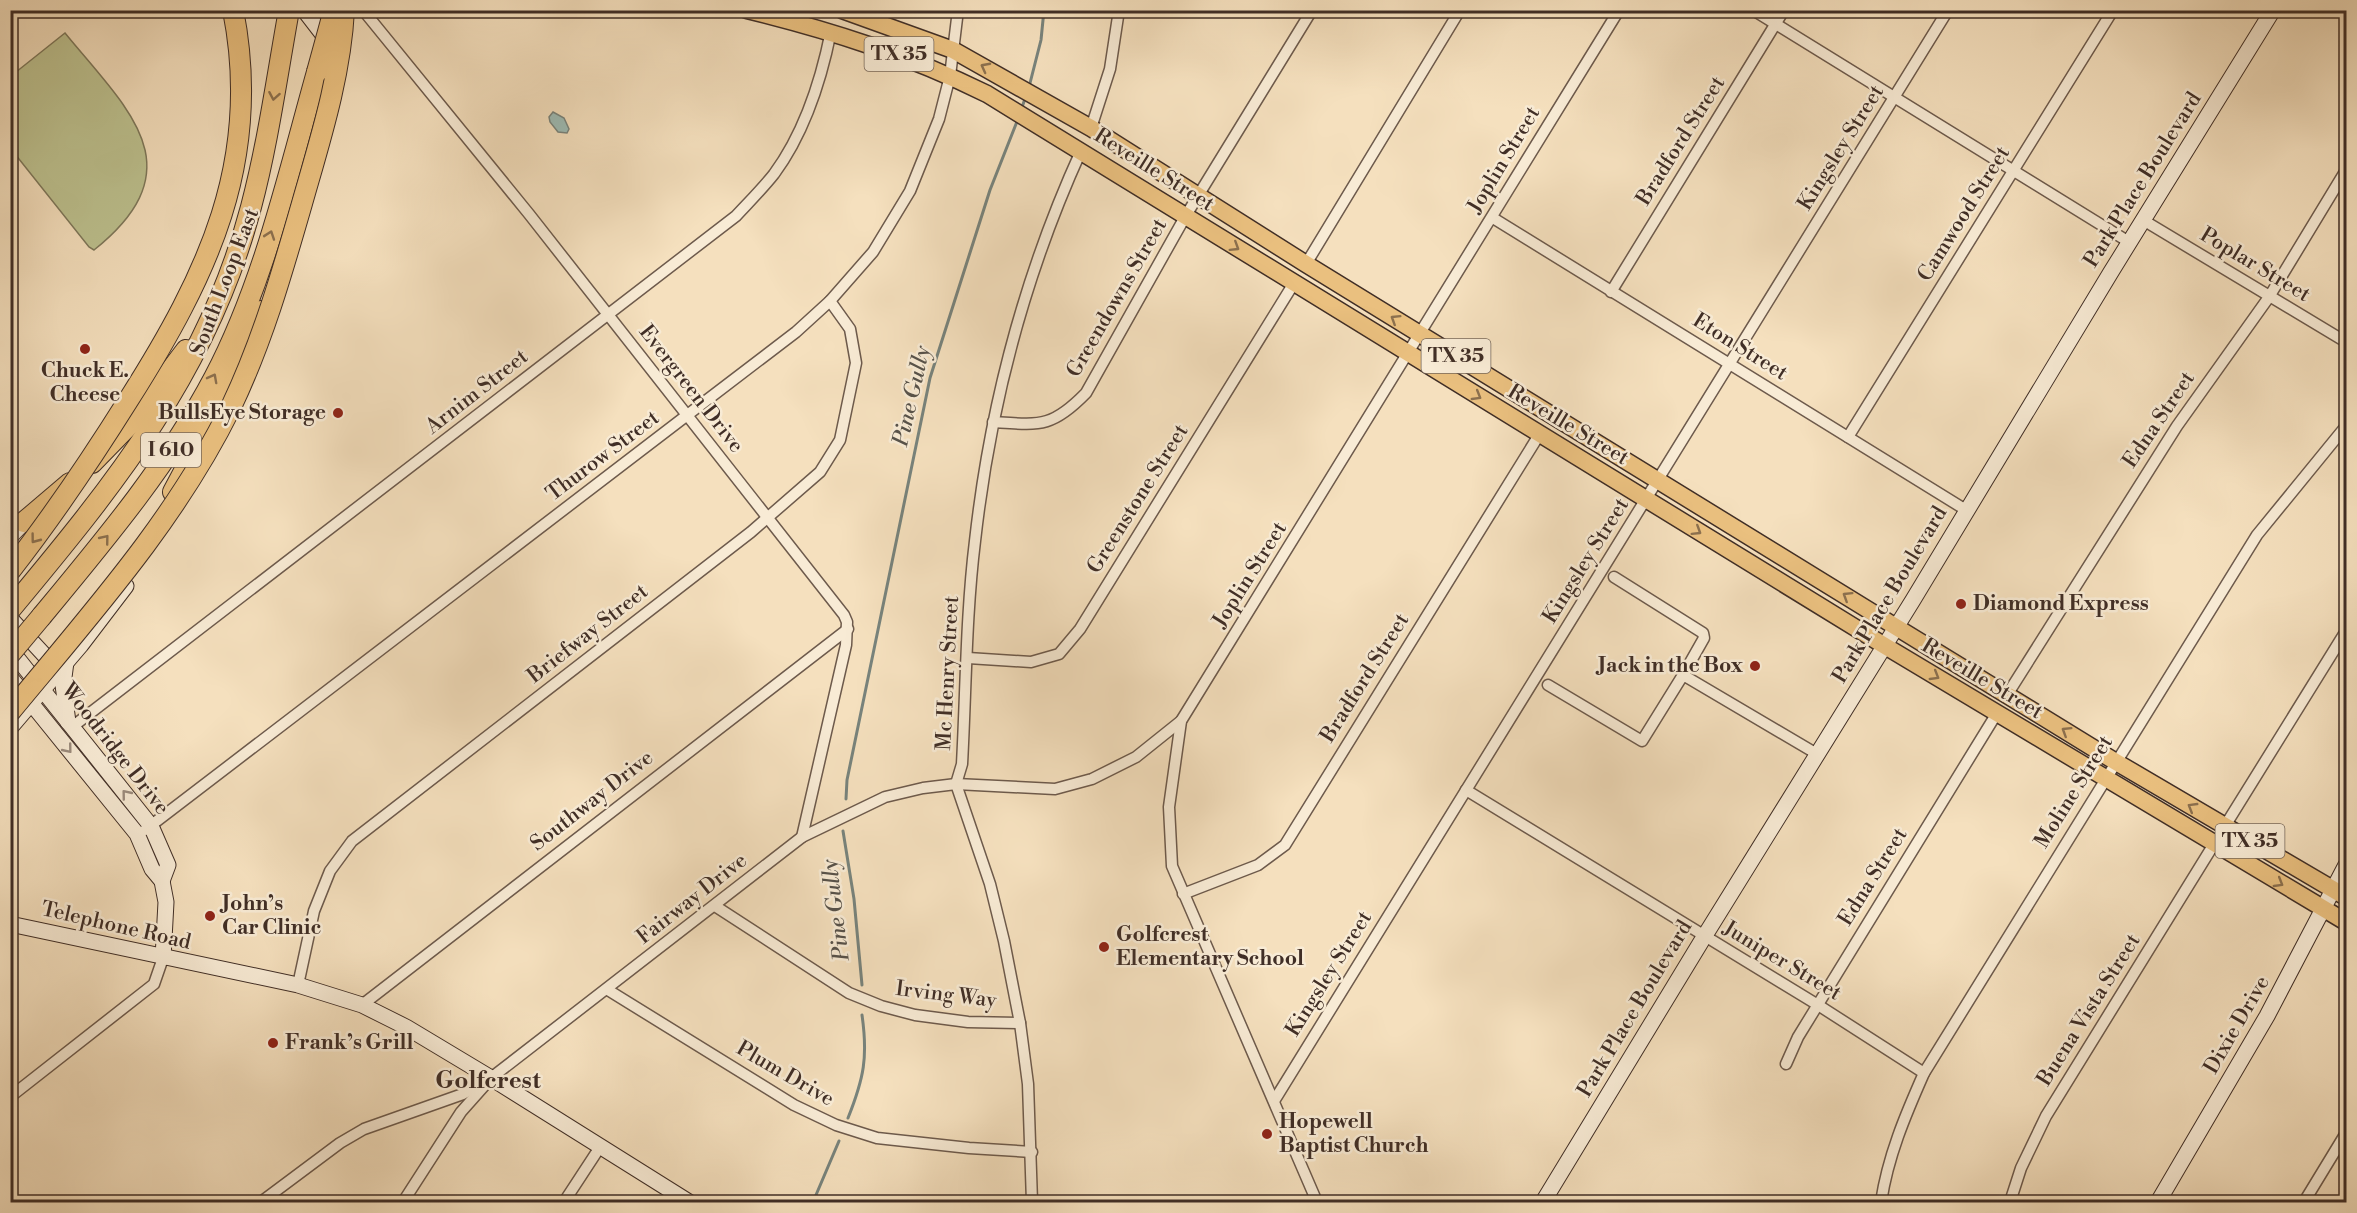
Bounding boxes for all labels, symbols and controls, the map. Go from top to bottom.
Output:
road number: TX 35 [864,37,934,71]
one-way arrow [980,63,991,74]
street label: Bradford Street [1630,71,1731,211]
street label: Kingsley Street [1792,80,1890,216]
street label: Park Place Boulevard [2078,87,2208,272]
one-way arrow [268,90,281,100]
street label: Joplin Street [1461,101,1546,219]
street label: Reveille Street [1089,123,1219,218]
street label: Camwood Street [1912,141,2016,286]
street label: South Loop East [185,204,265,360]
street label: Greendowns Street [1061,214,1173,382]
street label: Poplar Street [2195,222,2315,308]
one-way arrow [262,231,275,241]
one-way arrow [1229,240,1239,252]
street label: Eton Street [1688,308,1793,387]
one-way arrow [1391,314,1401,326]
street label: Evergreen Drive [633,320,749,458]
road number: TX 35 [1422,339,1490,373]
marker: Chuck E. Cheese [78,342,92,356]
water label: Pine Gully [887,343,937,450]
street label: Arnim Street [420,344,534,441]
place label: Chuck E. Cheese [41,358,129,408]
street label: Edna Street [2117,366,2201,473]
one-way arrow [206,373,217,384]
street label: Reveille Street [1503,379,1634,472]
one-way arrow [1471,389,1481,401]
place label: BullsEye Storage [158,400,326,426]
street label: Thurow Street [541,405,665,507]
marker: BullsEye Storage [331,406,345,420]
street label: Greenstone Street [1082,419,1195,578]
road number: I 610 [141,433,201,467]
street label: Kingsley Street [1537,493,1635,629]
street label: Park Place Boulevard [1827,502,1953,688]
street label: Joplin Street [1207,517,1293,634]
one-way arrow [1691,524,1701,536]
one-way arrow [31,533,42,544]
one-way arrow [97,535,108,546]
street label: Briefway Street [522,578,654,690]
place label: Diamond Express [1973,591,2149,617]
one-way arrow [1843,592,1853,604]
street label: Mc Henry Street [931,594,965,751]
marker: Diamond Express [1954,597,1968,611]
street label: Bradford Street [1314,608,1415,748]
street label: Reveille Street [1917,633,2048,726]
place label: Jack in the Box [1595,653,1744,679]
marker: Jack in the Box [1748,659,1762,673]
one-way arrow [1929,669,1939,681]
street label: Woodridge Drive [55,677,175,820]
one-way arrow [2062,727,2072,739]
street label: Moline Street [2029,730,2119,853]
one-way arrow [61,742,72,753]
street label: Southway Drive [525,745,659,857]
one-way arrow [122,790,133,801]
one-way arrow [2188,803,2198,815]
street label: Edna Street [1833,823,1914,931]
road number: TX 35 [2216,824,2284,858]
street label: Fairway Drive [632,848,752,950]
water label: Pine Gully [816,857,856,963]
one-way arrow [2273,875,2283,887]
place label: John’s Car Clinic [219,891,321,941]
street label: Telephone Road [39,896,193,956]
street label: Kingsley Street [1280,906,1378,1042]
marker: John’s Car Clinic [203,909,217,923]
street label: Juniper Street [1717,915,1846,1007]
street label: Park Place Boulevard [1572,916,1698,1102]
place label: Golfcrest Elementary School [1116,922,1304,972]
street label: Buena Vista Street [2031,929,2147,1092]
marker: Golfcrest Elementary School [1097,940,1111,954]
street label: Dixie Drive [2198,971,2276,1079]
street label: Irving Way [894,976,999,1014]
place label: Frank’s Grill [285,1030,414,1056]
marker: Frank’s Grill [266,1036,280,1050]
street label: Plum Drive [731,1036,839,1112]
district label: Golfcrest [435,1066,541,1096]
place label: Hopewell Baptist Church [1279,1109,1429,1159]
marker: Hopewell Baptist Church [1260,1127,1274,1141]

